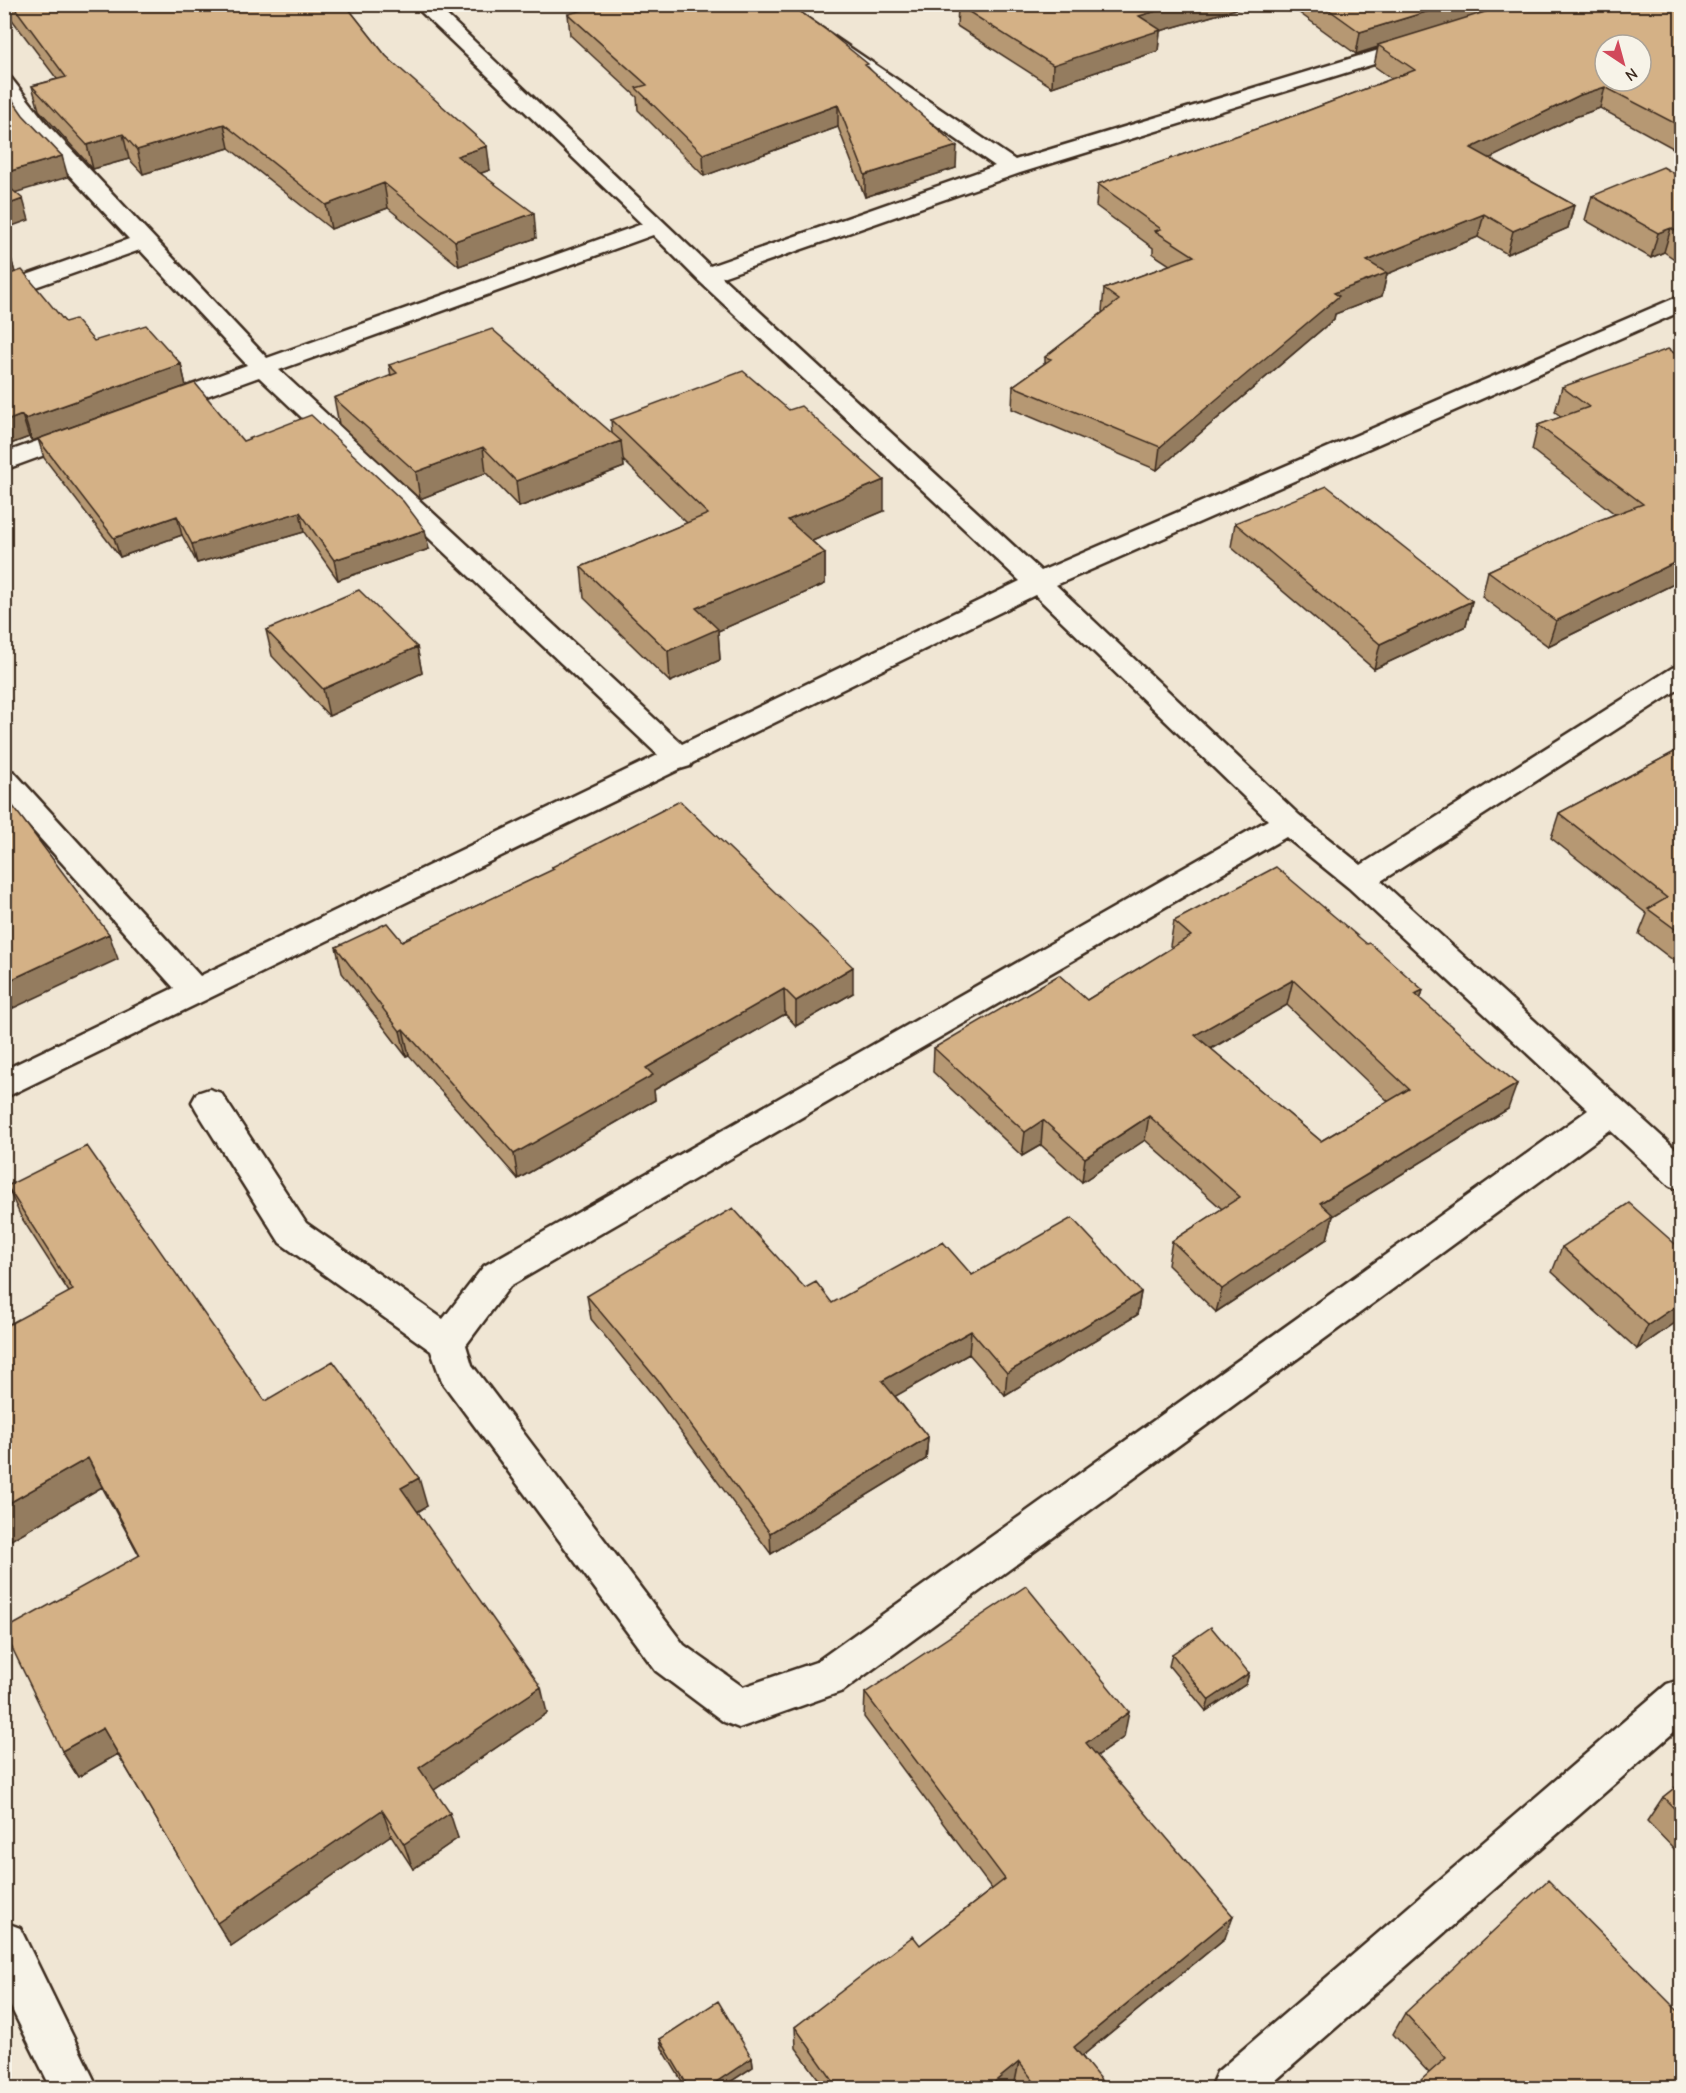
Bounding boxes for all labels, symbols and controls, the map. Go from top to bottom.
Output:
north arrow [1593,33,1653,93]
text: N [1622,64,1641,85]

